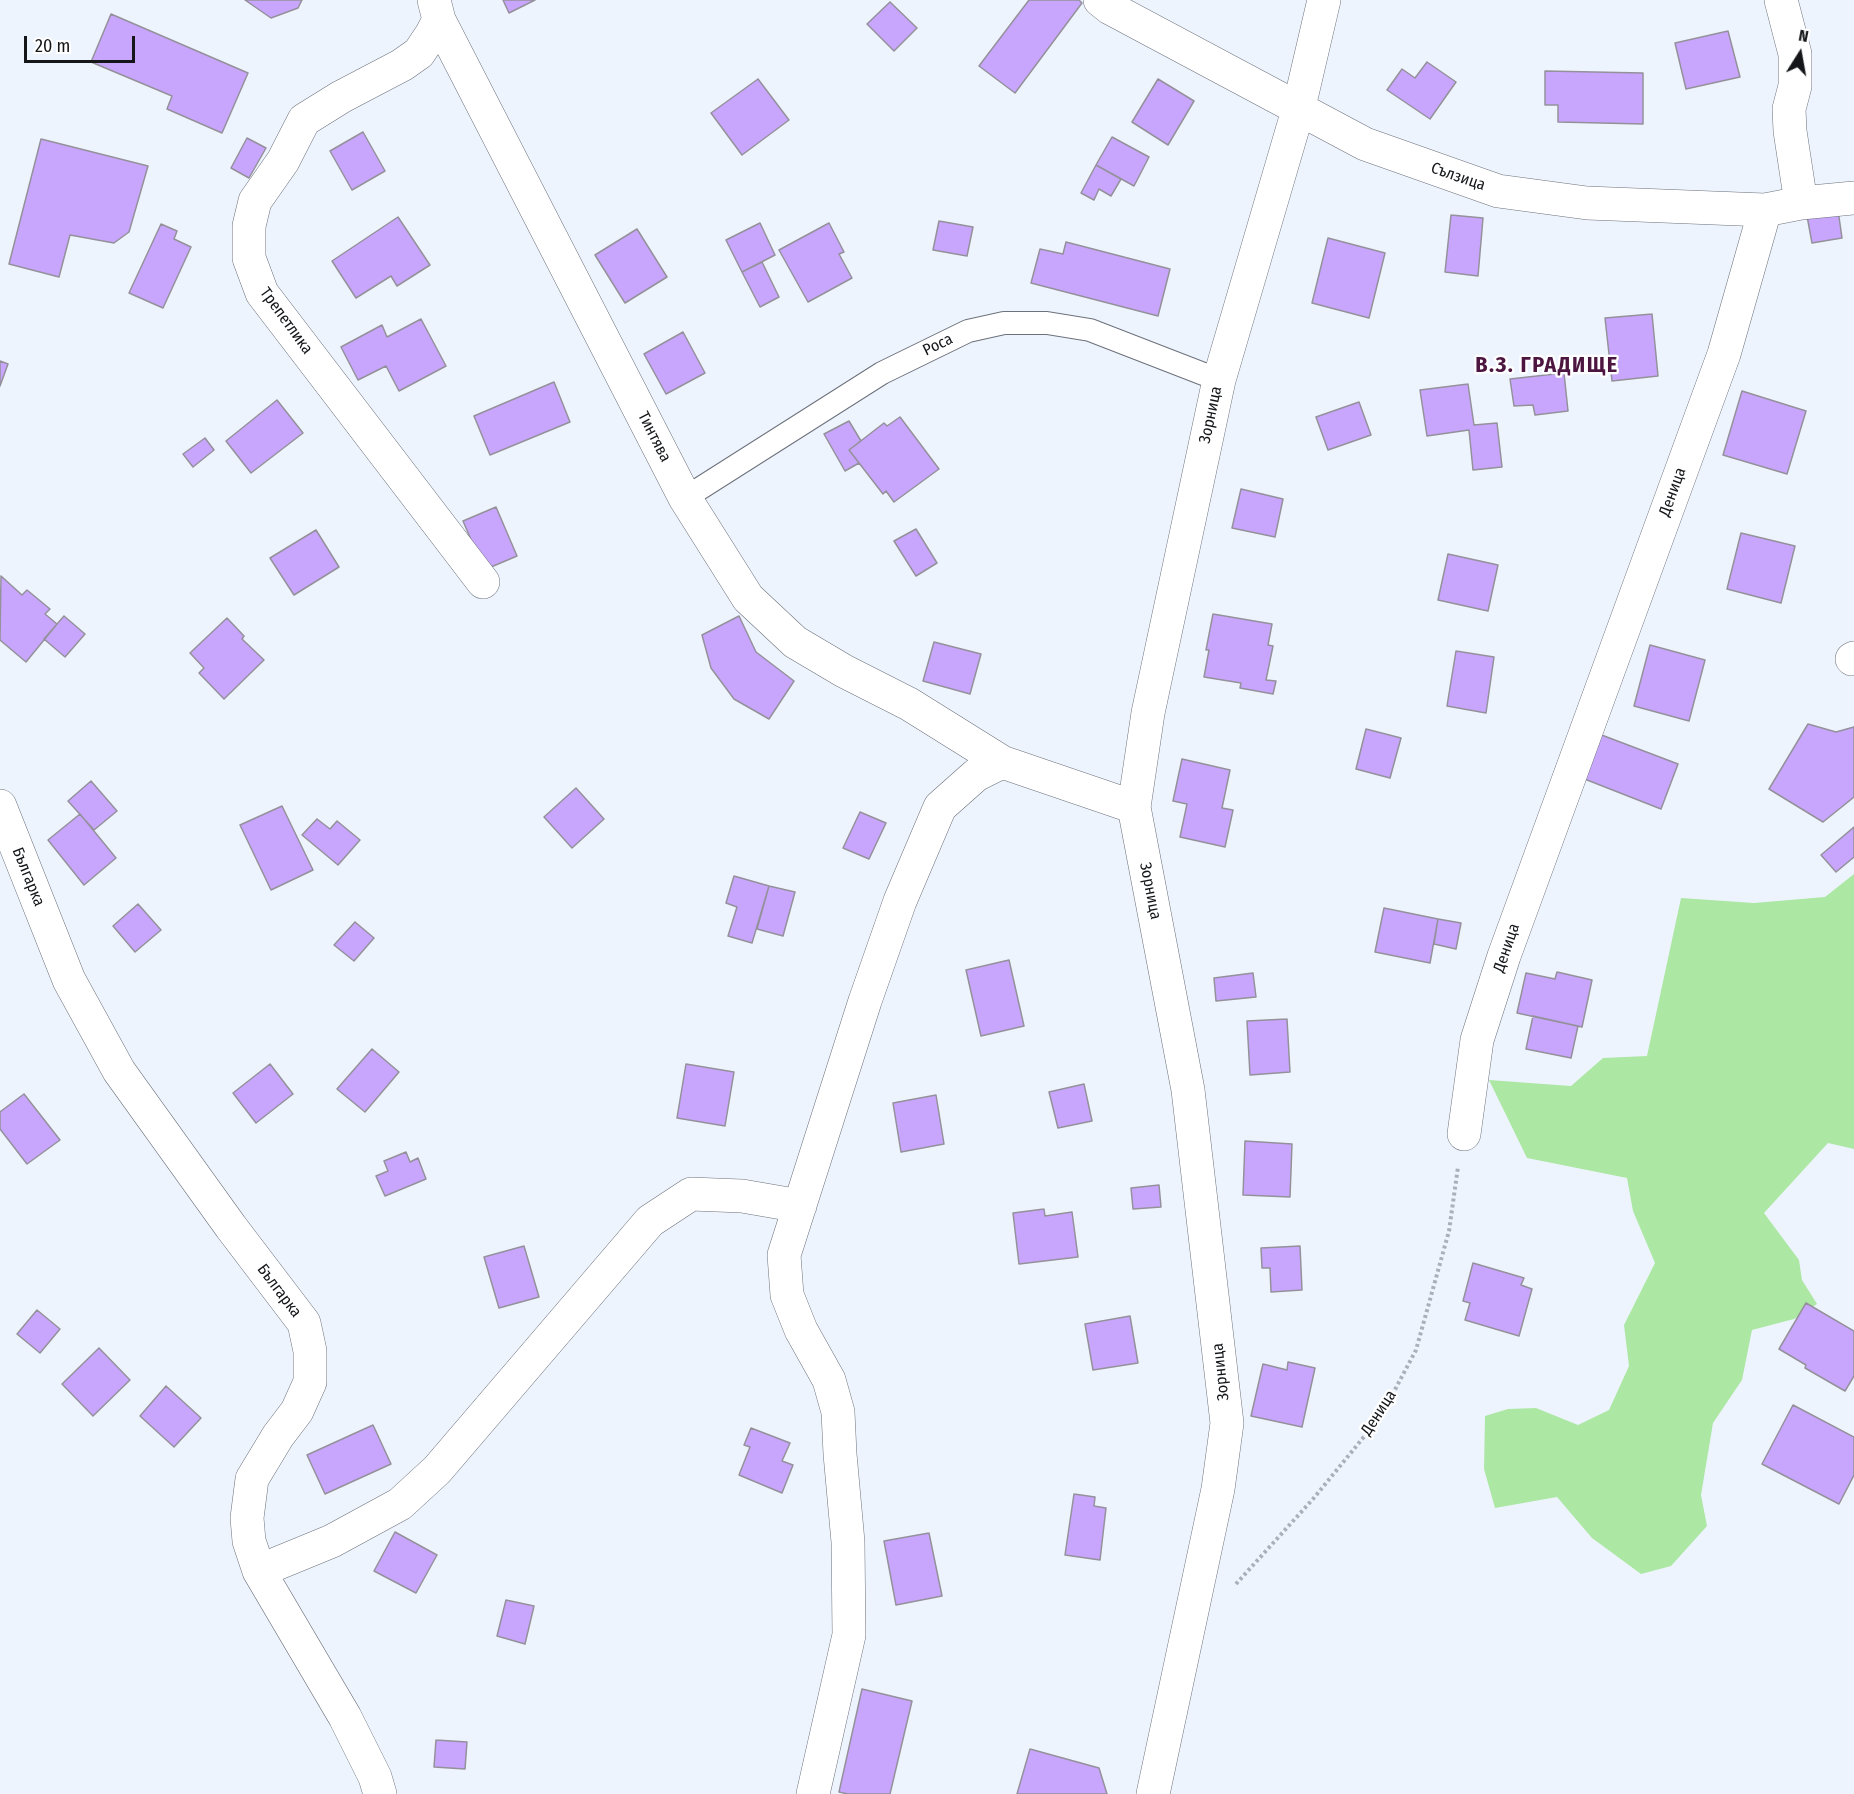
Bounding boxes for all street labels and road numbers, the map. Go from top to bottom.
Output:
street label: Сълзица [1428,159,1488,195]
street label: Трепетлика [255,284,317,358]
street label: Роса [920,330,956,360]
street label: Зорница [1196,385,1226,445]
street label: Тинтява [633,409,675,465]
street label: Деница [1655,465,1691,519]
street label: Българка [8,845,48,909]
street label: Зорница [1135,861,1165,921]
street label: Деница [1490,921,1524,975]
street label: Българка [253,1261,305,1321]
street label: Зорница [1208,1342,1234,1402]
street label: Деница [1357,1387,1401,1439]

